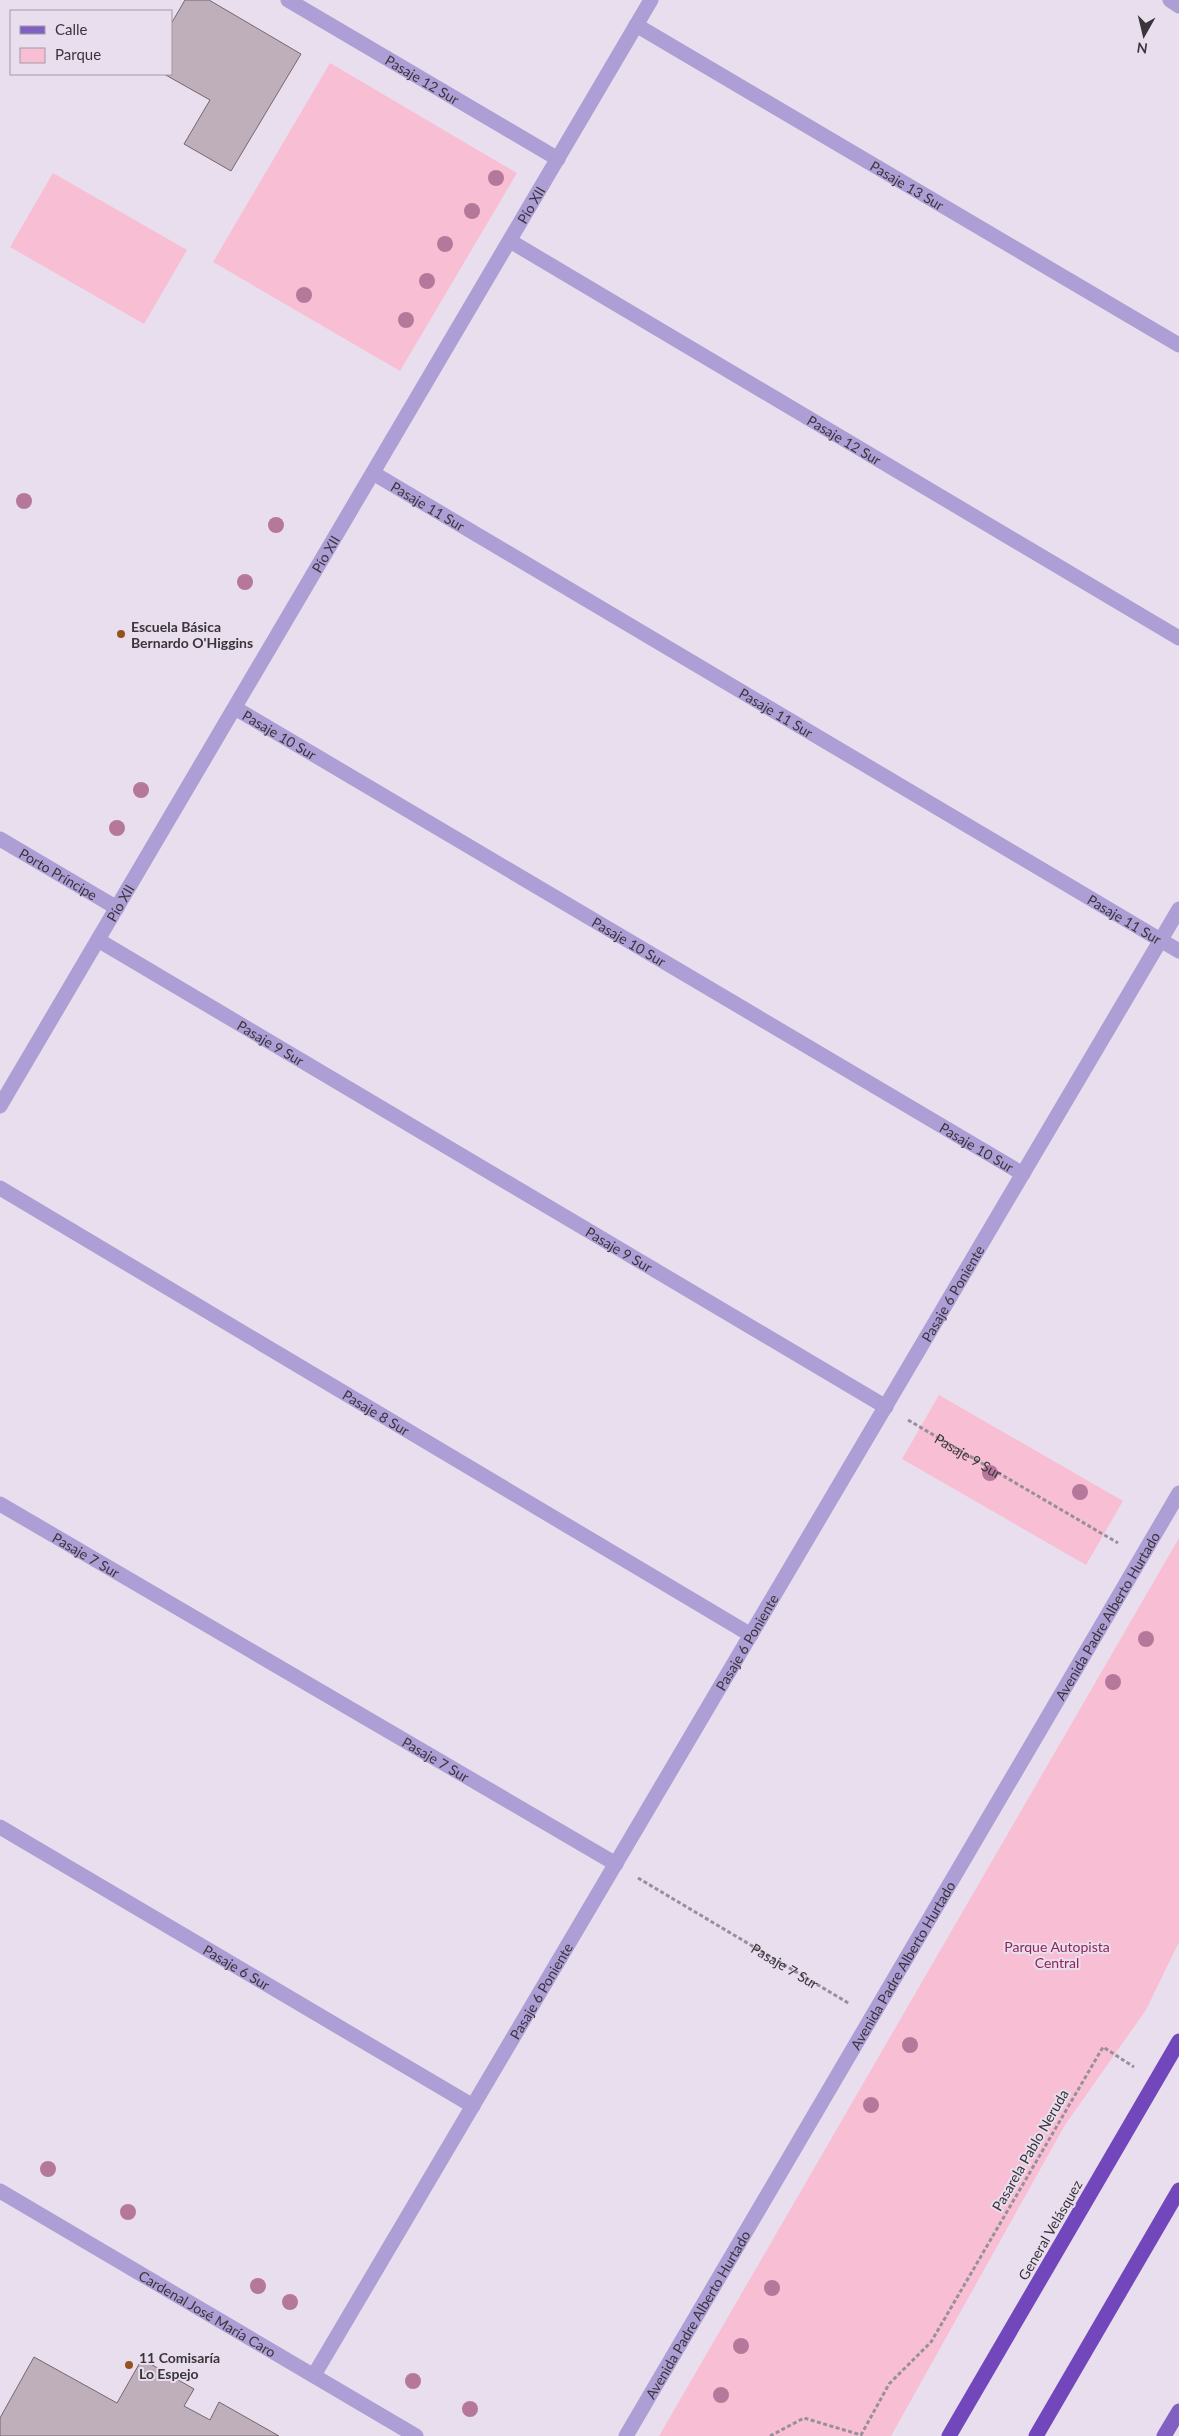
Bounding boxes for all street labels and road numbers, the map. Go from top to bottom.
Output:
street label: Pasaje 12 Sur [382,51,462,107]
street label: Pasaje 13 Sur [867,157,947,213]
street label: Pío XII [513,183,548,226]
street label: Pasaje 12 Sur [805,411,884,468]
street label: Pasaje 11 Sur [388,477,468,534]
street label: Pío XII [308,532,343,575]
street label: Pasaje 11 Sur [736,684,816,741]
street label: Pasaje 10 Sur [240,706,320,763]
street label: Porto Príncipe [17,844,101,903]
street label: Pío XII [102,881,137,924]
street label: Pasaje 11 Sur [1085,890,1165,947]
street label: Pasaje 10 Sur [589,913,669,970]
street label: Pasaje 9 Sur [234,1016,307,1069]
street label: Pasaje 10 Sur [937,1118,1017,1175]
street label: Pasaje 9 Sur [583,1223,656,1275]
street label: Pasaje 6 Poniente [917,1242,987,1345]
street label: Pasaje 8 Sur [340,1386,413,1438]
street label: Pasaje 9 Sur [932,1429,1005,1482]
street label: Pasaje 7 Sur [50,1528,123,1581]
street label: Avenida Padre Alberto Hurtado [1051,1528,1163,1703]
street label: Pasaje 6 Poniente [711,1591,781,1693]
street label: Pasaje 7 Sur [399,1733,473,1785]
street label: Avenida Padre Alberto Hurtado [846,1878,958,2052]
street label: Pasaje 7 Sur [749,1939,821,1992]
street label: Pasaje 6 Sur [200,1940,273,1993]
street label: Pasaje 6 Poniente [506,1940,576,2042]
street label: Pasarela Pablo Neruda [988,2086,1072,2214]
street label: General Velásquez [1014,2177,1086,2283]
street label: Avenida Padre Alberto Hurtado [641,2227,753,2402]
street label: Cardenal José María Caro [136,2266,279,2360]

